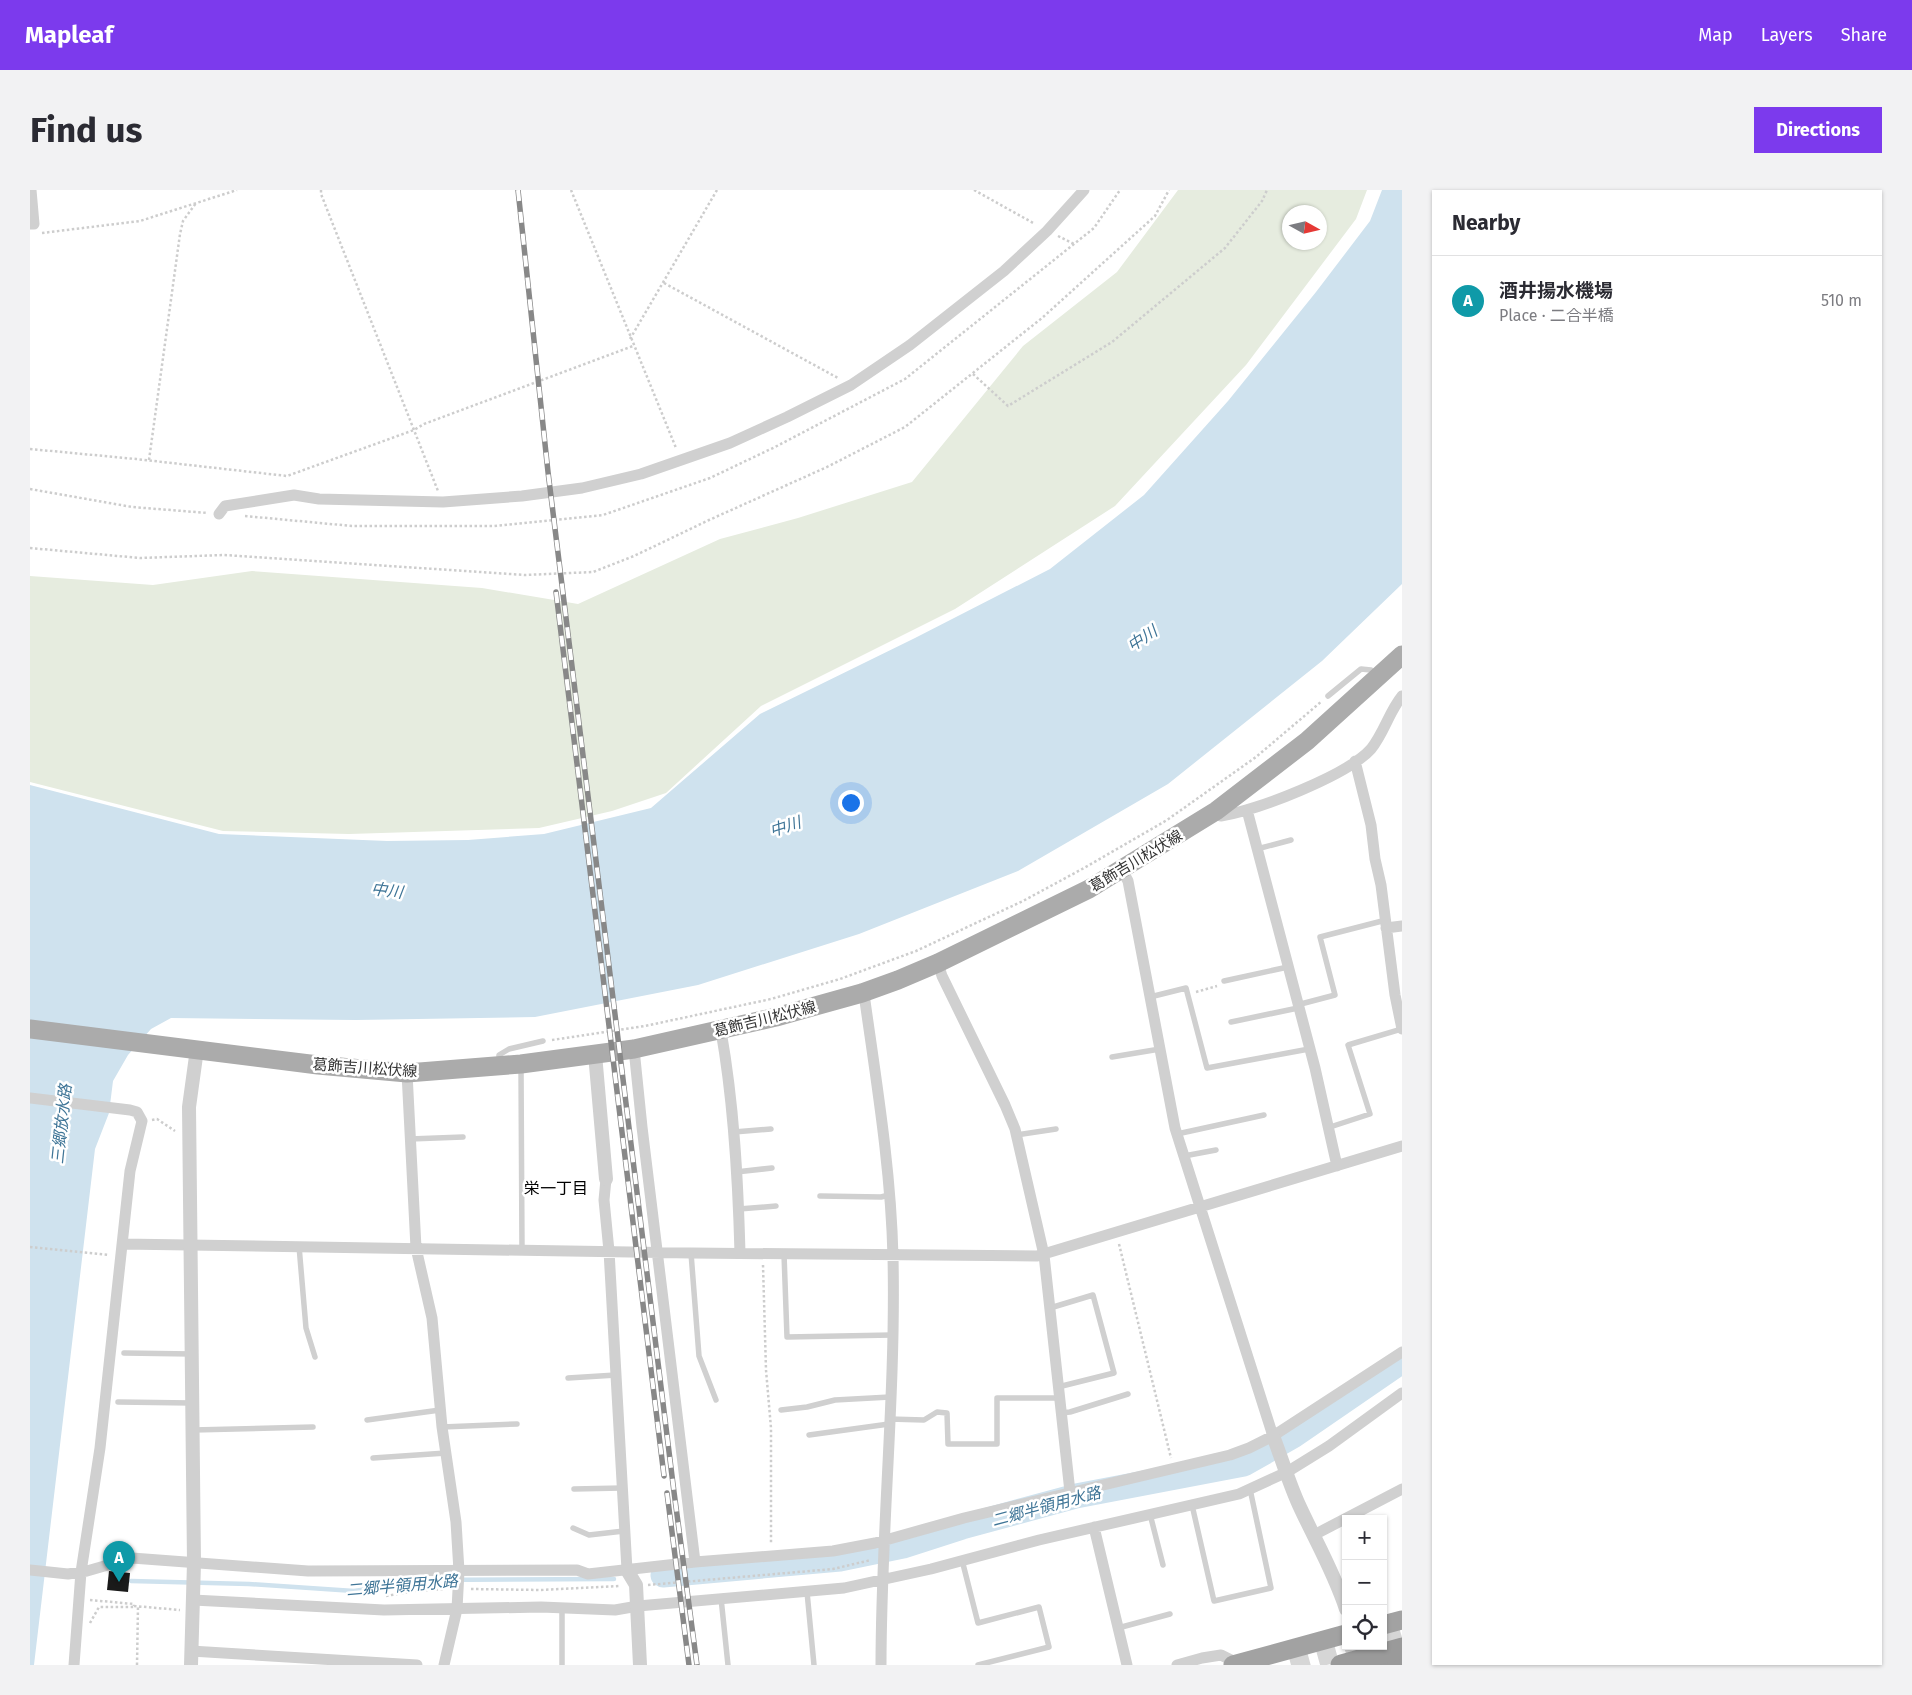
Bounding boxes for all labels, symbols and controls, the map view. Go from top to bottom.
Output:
text: Mapleaf [25,21,113,49]
text: Map [1698,24,1733,46]
text: Layers [1761,24,1813,46]
text: Share [1841,24,1887,46]
button: Directions [1754,107,1882,153]
text: Find us [30,109,142,151]
north arrow [1282,205,1327,250]
text: Nearby [1452,210,1520,236]
text: 酒井揚水機場 [1499,279,1613,302]
text: A [1463,291,1473,310]
text: 510 m [1821,291,1862,310]
text: Place · 二合半橋 [1499,306,1614,325]
water label: 中川 [1124,620,1163,655]
your location [838,790,864,816]
water label: 中川 [767,812,805,840]
street label: 葛飾吉川松伏線 [1086,826,1186,896]
water label: 中川 [370,879,406,902]
street label: 葛飾吉川松伏線 [712,998,818,1040]
street label: 葛飾吉川松伏線 [312,1055,418,1081]
water label: 三郷放水路 [48,1081,75,1165]
district label: 栄一丁目 [524,1179,588,1198]
water label: 二郷半領用水路 [990,1482,1105,1530]
map controls [1342,1515,1387,1650]
button: + [1342,1515,1387,1560]
pin: A [103,1541,135,1582]
button: − [1342,1560,1387,1605]
water label: 二郷半領用水路 [345,1571,461,1600]
button: locate [1342,1605,1387,1650]

